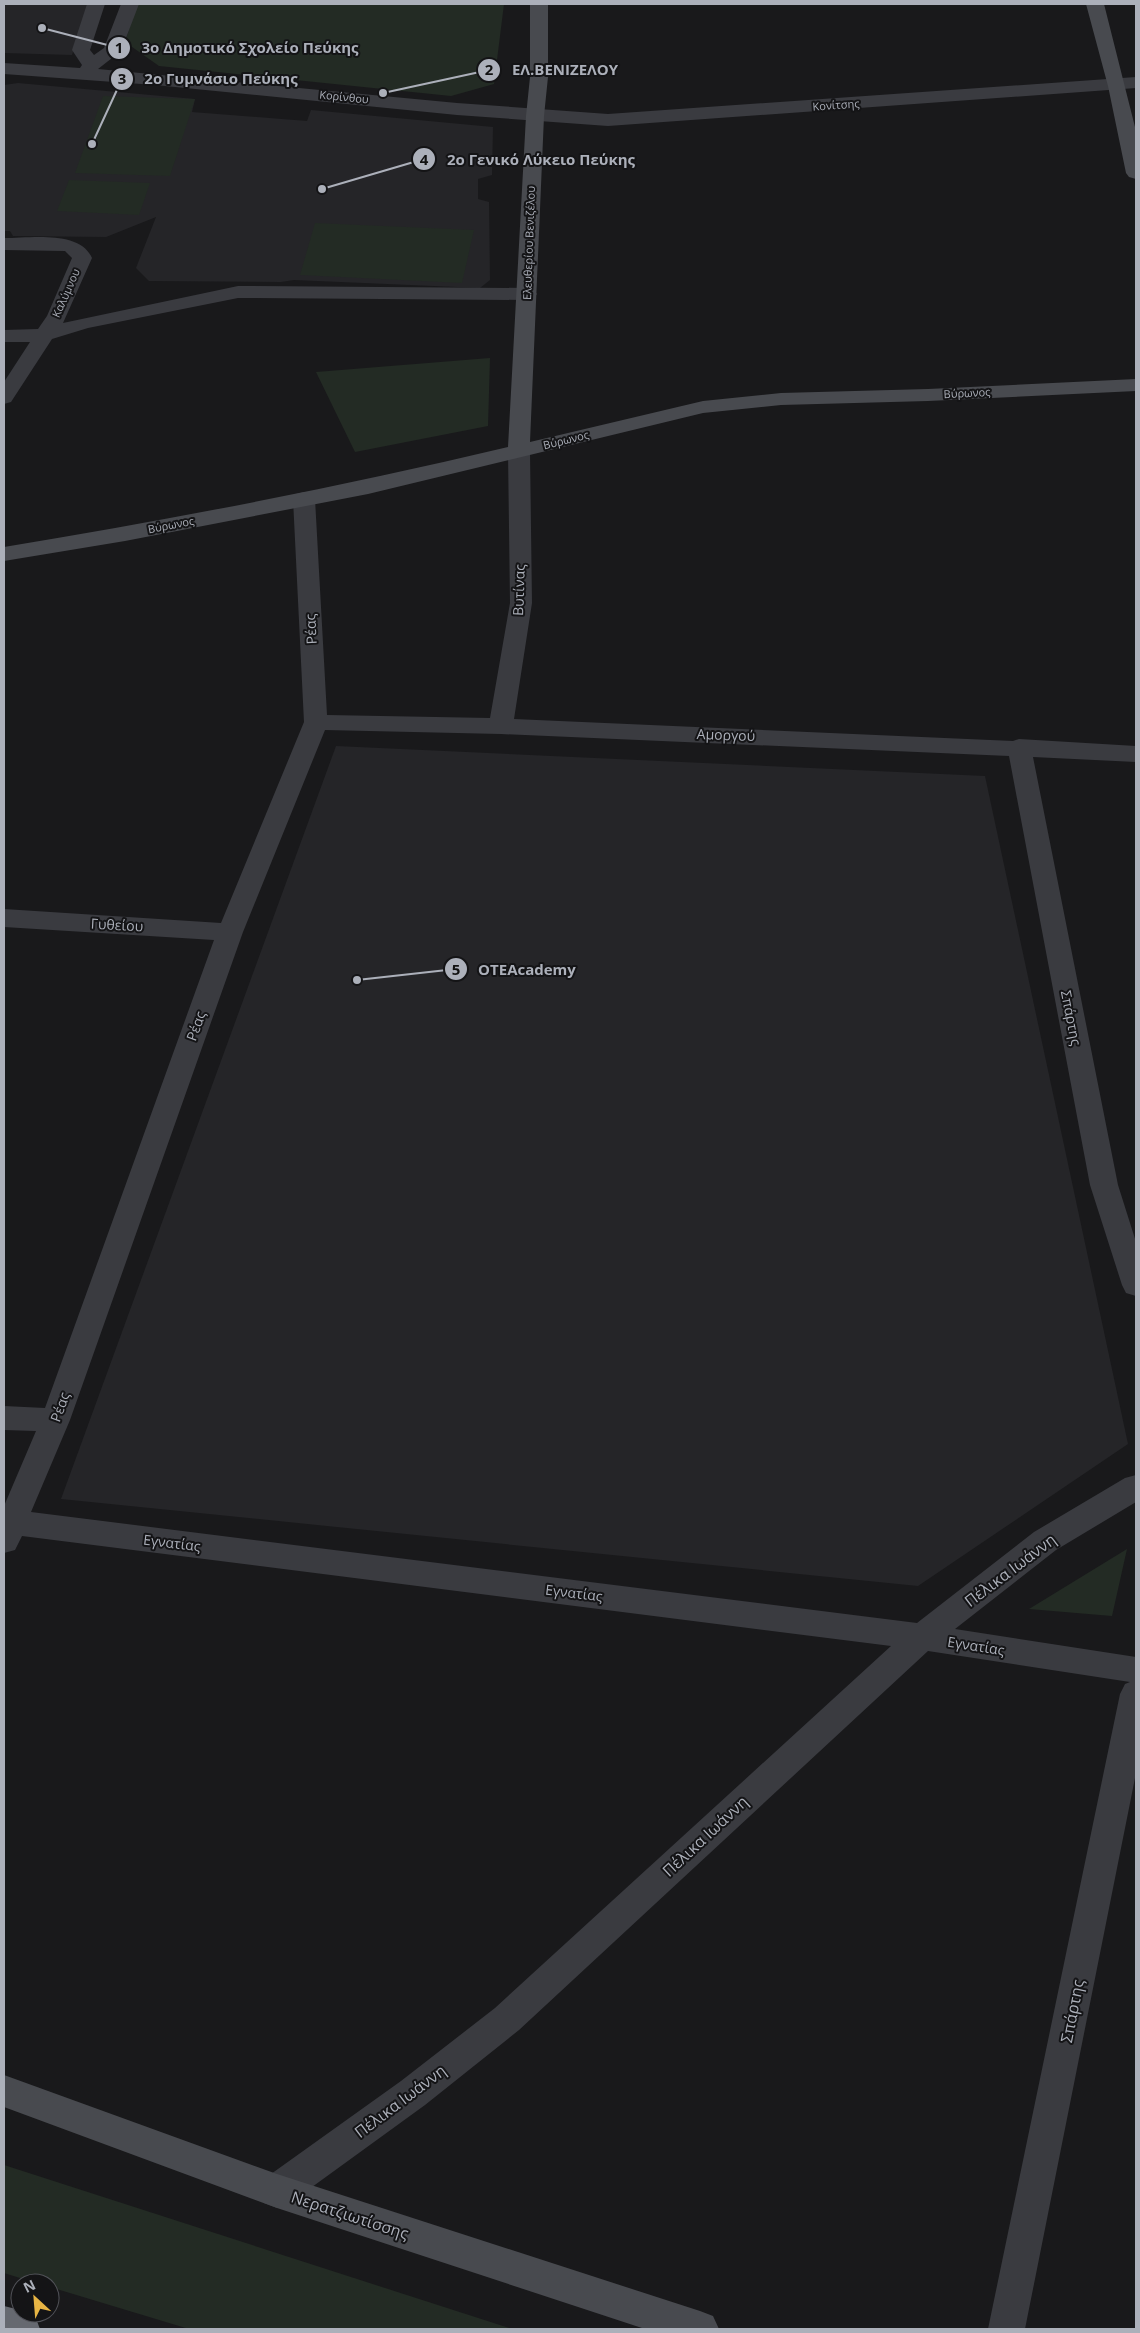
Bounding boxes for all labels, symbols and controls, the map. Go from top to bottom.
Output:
callout: 3ο Δημοτικό Σχολείο Πεύκης [106,33,368,63]
text: 1 [115,37,123,57]
text: 3ο Δημοτικό Σχολείο Πεύκης [141,37,359,57]
callout: ΕΛ.ΒΕΝΙΖΕΛΟΥ [477,55,628,85]
text: 2 [485,59,494,79]
text: ΕΛ.ΒΕΝΙΖΕΛΟΥ [512,59,619,79]
callout: 2ο Γυμνάσιο Πεύκης [109,64,308,94]
text: 3 [118,68,126,88]
text: 2ο Γυμνάσιο Πεύκης [144,68,298,88]
street label: Κορίνθου [319,86,370,107]
street label: Κονίτσης [812,95,860,114]
callout: 2ο Γενικό Λύκειο Πεύκης [412,144,645,174]
text: 4 [420,149,429,169]
text: 2ο Γενικό Λύκειο Πεύκης [447,149,636,169]
street label: Ελευθερίου Βενιζέλου [519,185,538,300]
street label: Καλύμνου [48,266,83,320]
street label: Βύρωνος [943,384,991,401]
street label: Βύρωνος [541,427,590,452]
street label: Βύρωνος [146,513,195,536]
street label: Βυτίνας [508,564,529,616]
street label: Ρέας [300,613,321,645]
street label: Αμοργού [696,724,756,745]
street label: Γυθείου [90,914,144,935]
callout: OTEAcademy [443,954,586,984]
text: 5 [452,959,460,979]
text: OTEAcademy [478,959,576,979]
street label: Σπάρτης [1057,989,1086,1047]
street label: Ρέας [181,1008,210,1043]
street label: Ρέας [45,1389,74,1424]
street label: Πέλικα Ιωάννη [960,1528,1060,1612]
street label: Εγνατίας [142,1530,202,1555]
street label: Εγνατίας [544,1580,604,1605]
street label: Εγνατίας [946,1632,1006,1659]
street label: Πέλικα Ιωάννη [658,1791,752,1881]
street label: Σπάρτης [1055,1977,1089,2044]
street label: Πέλικα Ιωάννη [350,2059,450,2143]
street label: Νερατζιωτίσσης [288,2186,412,2244]
north arrow [10,2273,60,2323]
text: N [20,2275,38,2297]

